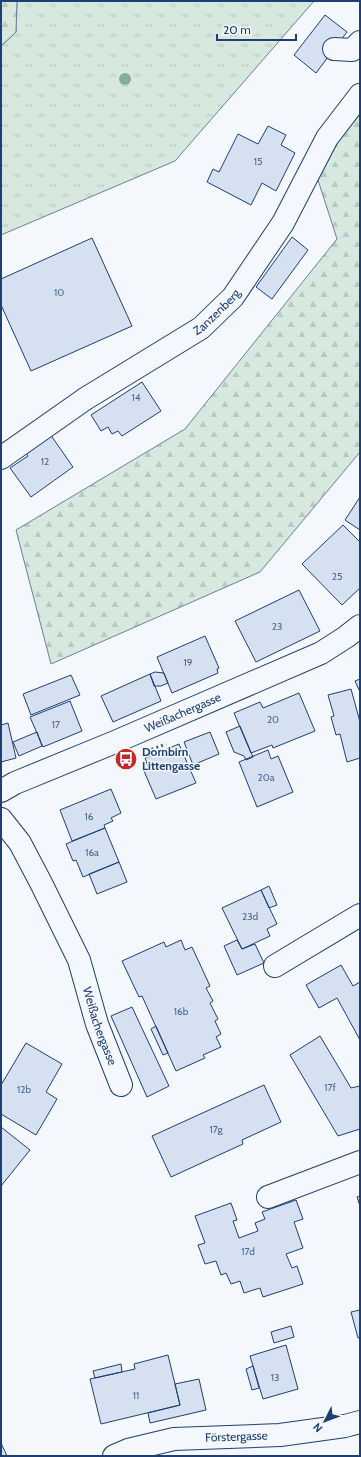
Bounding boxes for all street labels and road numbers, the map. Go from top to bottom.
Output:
street label: Zanzenberg [190,285,244,338]
street label: Weißachergasse [142,689,223,735]
street label: Weißachergasse [80,985,121,1067]
street label: Förstergasse [205,1427,268,1445]

